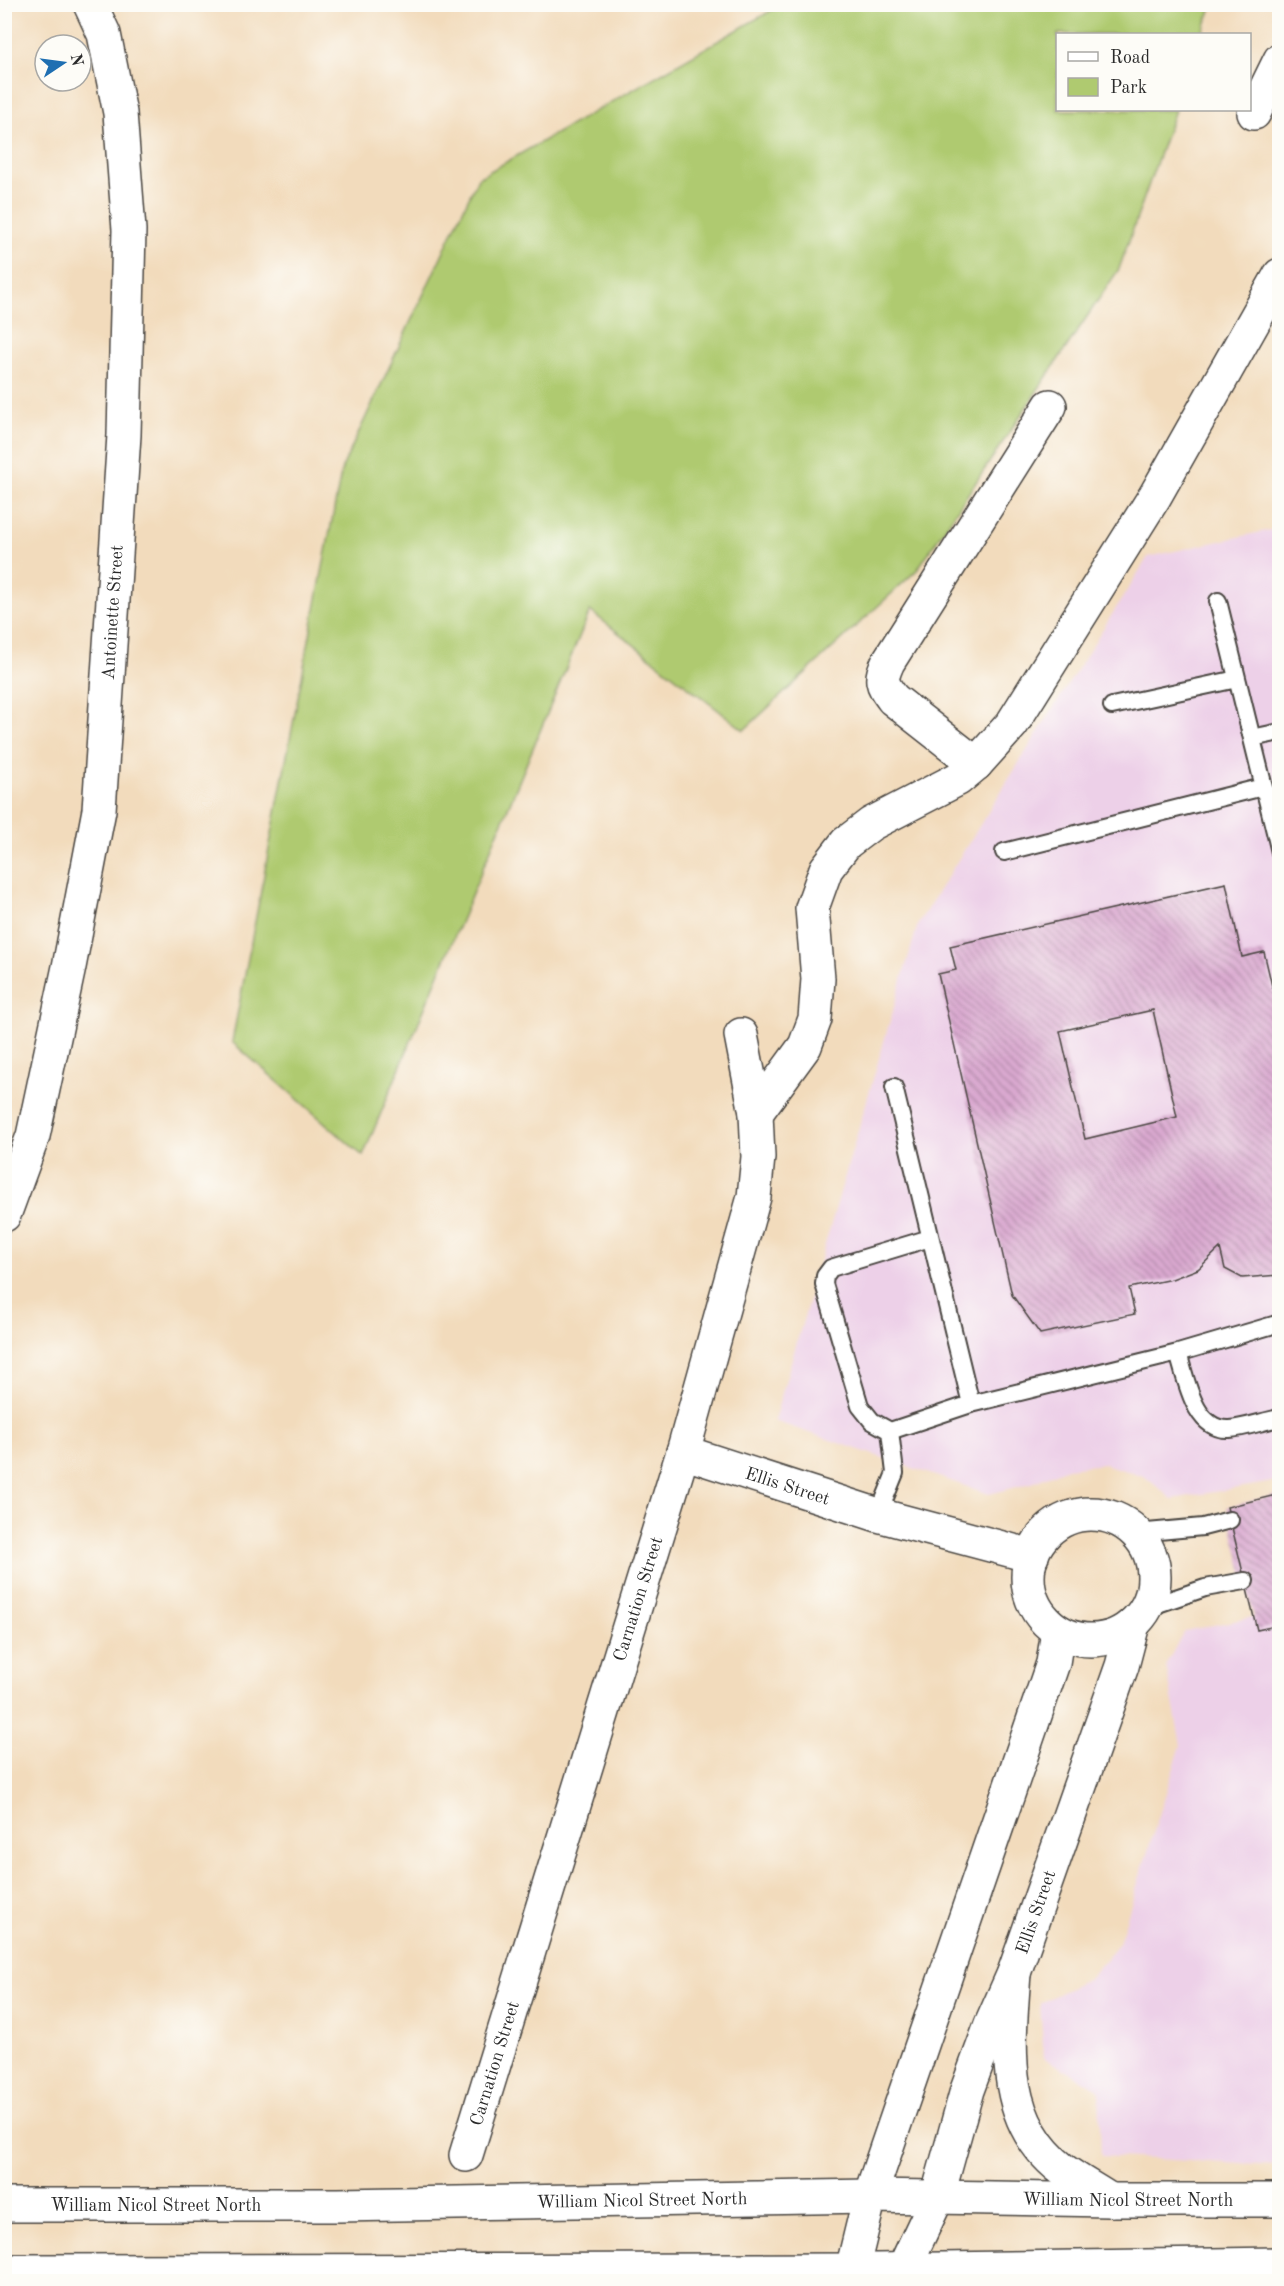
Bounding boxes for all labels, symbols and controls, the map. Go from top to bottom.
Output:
north arrow [33,33,93,93]
legend [1056,33,1251,111]
text: Road [1110,49,1150,67]
text: N [66,52,85,69]
text: Park [1110,79,1147,97]
street label: Antoinette Street [100,544,127,680]
street label: Ellis Street [743,1465,832,1509]
street label: Carnation Street [611,1535,666,1664]
street label: Ellis Street [1013,1868,1059,1957]
street label: Carnation Street [468,1999,523,2128]
street label: William Nicol Street North [536,2190,748,2212]
street label: William Nicol Street North [1022,2191,1233,2210]
street label: William Nicol Street North [51,2197,262,2215]

